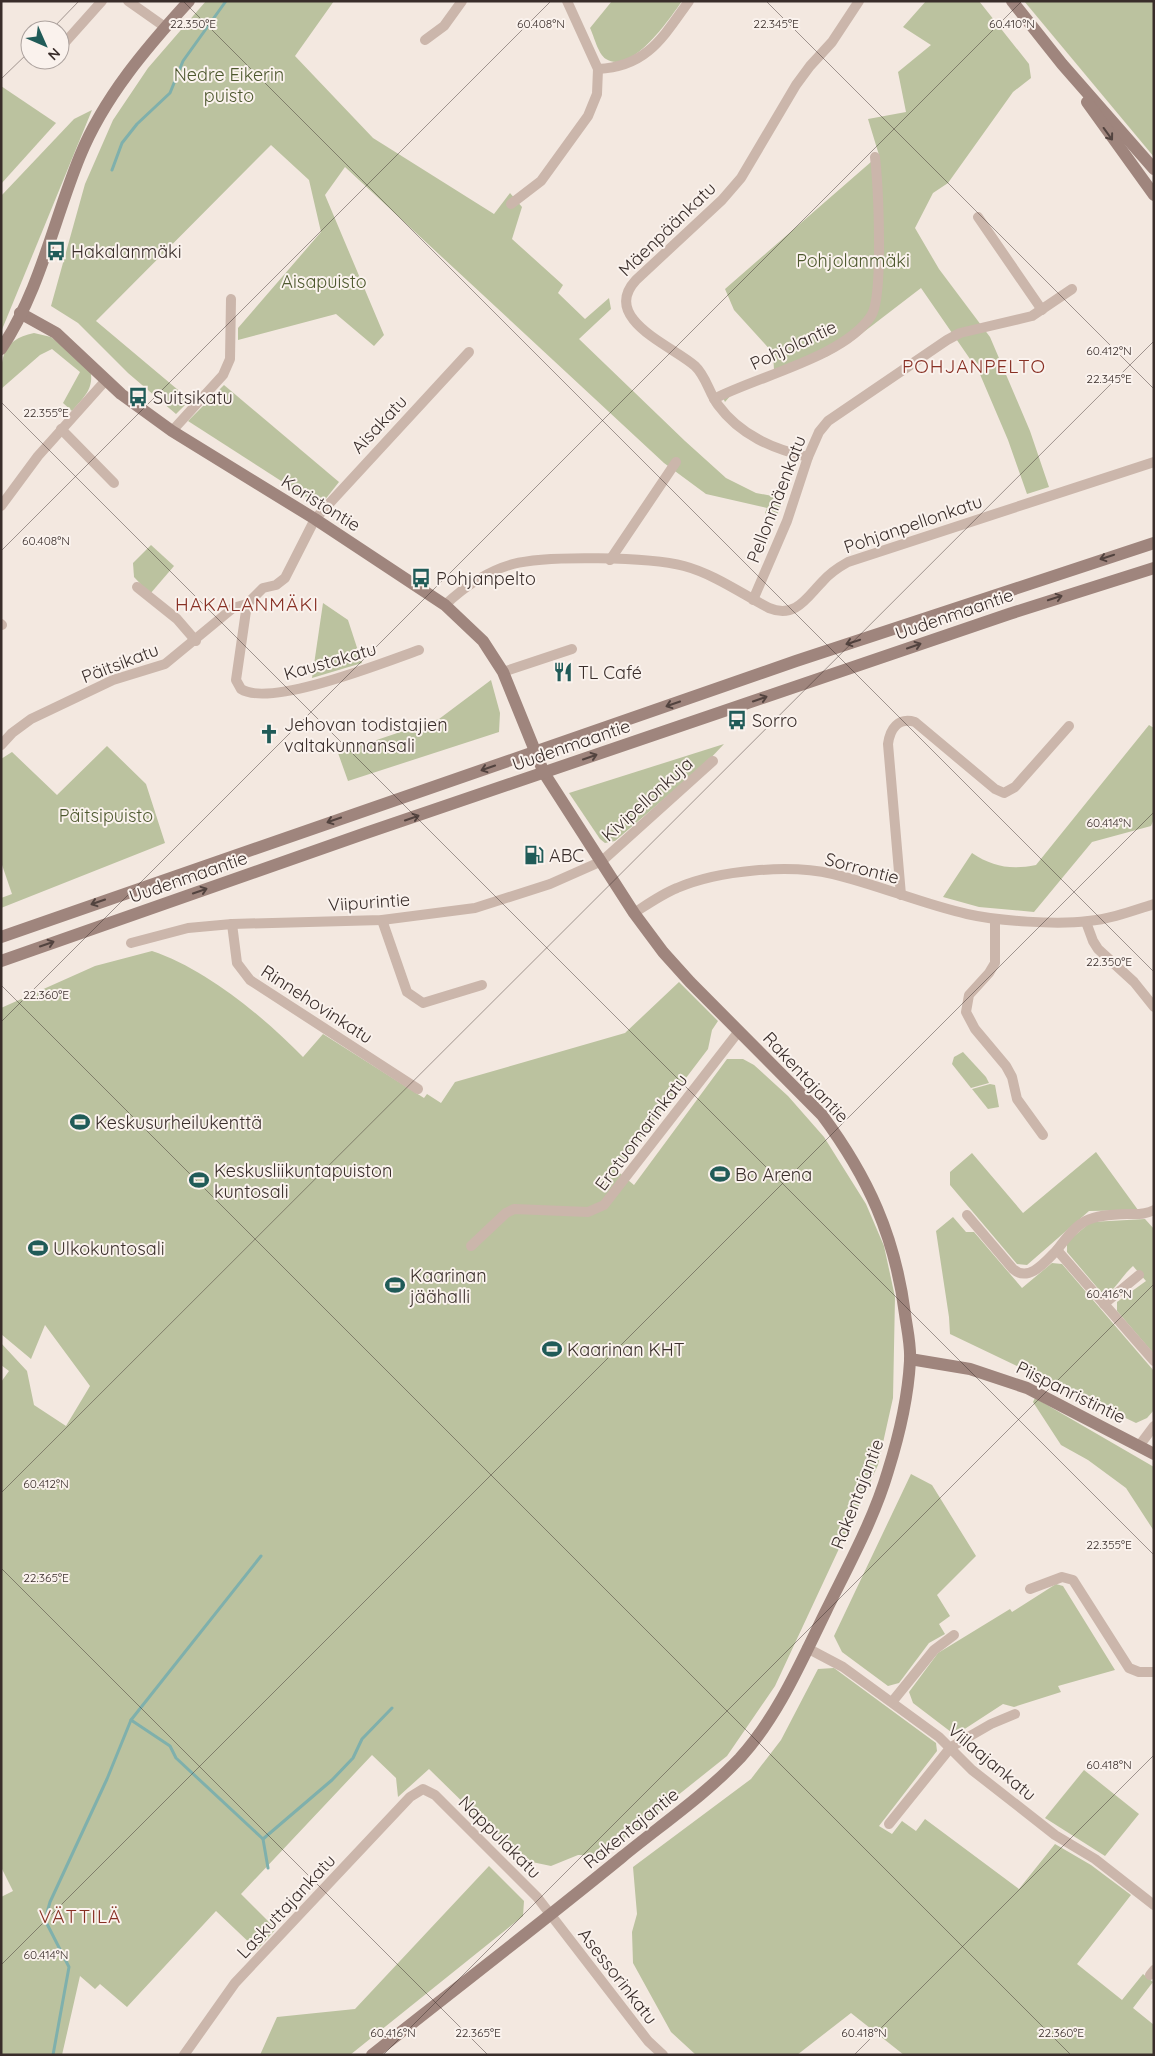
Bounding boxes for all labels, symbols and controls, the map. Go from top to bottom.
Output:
text: 22.350°E [170,16,216,31]
text: 60.408°N [517,16,565,31]
text: 22.345°E [753,16,799,31]
text: 60.410°N [989,16,1035,31]
north arrow [20,20,70,70]
text: N [44,44,64,64]
park label: Nedre Eikerin puisto [174,63,284,107]
one-way arrow [1103,126,1114,140]
street label: Mäenpäänkatu [614,177,720,281]
bus stop icon: Hakalanmäki [45,240,67,262]
place label: Hakalanmäki [71,240,182,263]
park label: Pohjolanmäki [796,249,910,272]
park label: Aisapuisto [281,270,367,293]
street label: Pohjolantie [746,315,840,375]
text: 60.412°N [1086,343,1132,358]
district label: POHJANPELTO [902,354,1046,378]
text: 22.345°E [1086,371,1132,386]
bus stop icon: Suitsikatu [127,386,149,408]
place label: Suitsikatu [153,386,233,409]
street label: Aisakatu [346,390,412,458]
text: 22.355°E [23,405,69,420]
street label: Pellonmäenkatu [741,432,811,566]
street label: Koristontie [277,470,365,536]
street label: Pohjanpellonkatu [841,490,985,558]
text: 60.408°N [22,533,70,548]
one-way arrow [1099,553,1115,563]
bus stop icon: Pohjanpelto [410,567,432,589]
place label: Pohjanpelto [436,567,536,590]
street label: Uudenmaantie [892,583,1016,645]
district label: HAKALANMÄKI [175,592,319,616]
one-way arrow [1047,593,1063,603]
street label: Kaustakatu [281,637,379,685]
street label: Päitsikatu [78,638,162,688]
one-way arrow [846,638,862,647]
one-way arrow [905,641,921,650]
restaurant icon: TL Café [552,661,574,683]
place label: TL Café [578,661,642,684]
one-way arrow [752,694,767,703]
one-way arrow [666,700,681,709]
bus stop icon: Sorro [726,709,748,731]
place label: Sorro [752,709,797,732]
place label: Jehovan todistajien valtakunnansali [284,713,448,757]
street label: Uudenmaantie [509,714,633,776]
church icon: Jehovan todistajien valtakunnansali [258,723,280,745]
one-way arrow [581,752,597,761]
street label: Kivipellonkuja [596,752,698,846]
one-way arrow [481,764,496,773]
park label: Päitsipuisto [59,804,153,827]
one-way arrow [404,812,420,822]
text: 60.414°N [1087,815,1131,830]
one-way arrow [327,816,343,826]
fuel station icon: ABC [523,844,545,866]
place label: ABC [549,844,584,867]
street label: Uudenmaantie [126,846,250,908]
street label: Sorrontie [822,847,902,889]
one-way arrow [192,886,208,895]
street label: Viipurintie [327,888,411,916]
one-way arrow [91,898,106,907]
one-way arrow [39,939,54,948]
text: 22.350°E [1086,954,1132,969]
street label: Rinnehovinkatu [257,959,377,1049]
text: 22.360°E [23,987,69,1002]
street label: Rakentajantie [758,1027,854,1127]
street label: Erotuomarinkatu [590,1069,692,1195]
sports icon: Keskusurheilukenttä [69,1111,91,1133]
place label: Keskusurheilukenttä [95,1111,262,1134]
place label: Keskusliikuntapuiston kuntosali [214,1159,392,1203]
sports icon: Bo Arena [709,1163,731,1185]
place label: Bo Arena [735,1163,812,1186]
sports icon: Keskusliikuntapuiston kuntosali [188,1169,210,1191]
sports icon: Ulkokuntosali [27,1237,49,1259]
place label: Ulkokuntosali [53,1237,165,1260]
place label: Kaarinan jäähalli [409,1264,487,1308]
sports icon: Kaarinan jäähalli [384,1274,406,1296]
text: 60.416°N [1086,1286,1132,1301]
sports icon: Kaarinan KHT [541,1338,563,1360]
place label: Kaarinan KHT [567,1338,685,1361]
street label: Piispanristintie [1013,1356,1129,1428]
street label: Rakentajantie [825,1436,889,1552]
text: 60.412°N [23,1476,69,1491]
text: 22.355°E [1086,1537,1132,1552]
text: 22.365°E [23,1570,69,1585]
street label: Viilaajankatu [943,1718,1041,1806]
text: 60.418°N [1086,1757,1132,1772]
street label: Rakentajantie [579,1783,683,1873]
street label: Nappulakatu [454,1791,546,1883]
street label: Laskuttajankatu [232,1849,340,1963]
district label: VÄTTILÄ [39,1904,121,1928]
street label: Asessorinkatu [573,1923,663,2029]
text: 60.414°N [24,1947,68,1962]
text: 60.416°N [370,2025,416,2040]
text: 22.365°E [455,2025,501,2040]
text: 60.418°N [841,2025,887,2040]
text: 22.360°E [1038,2025,1084,2040]

